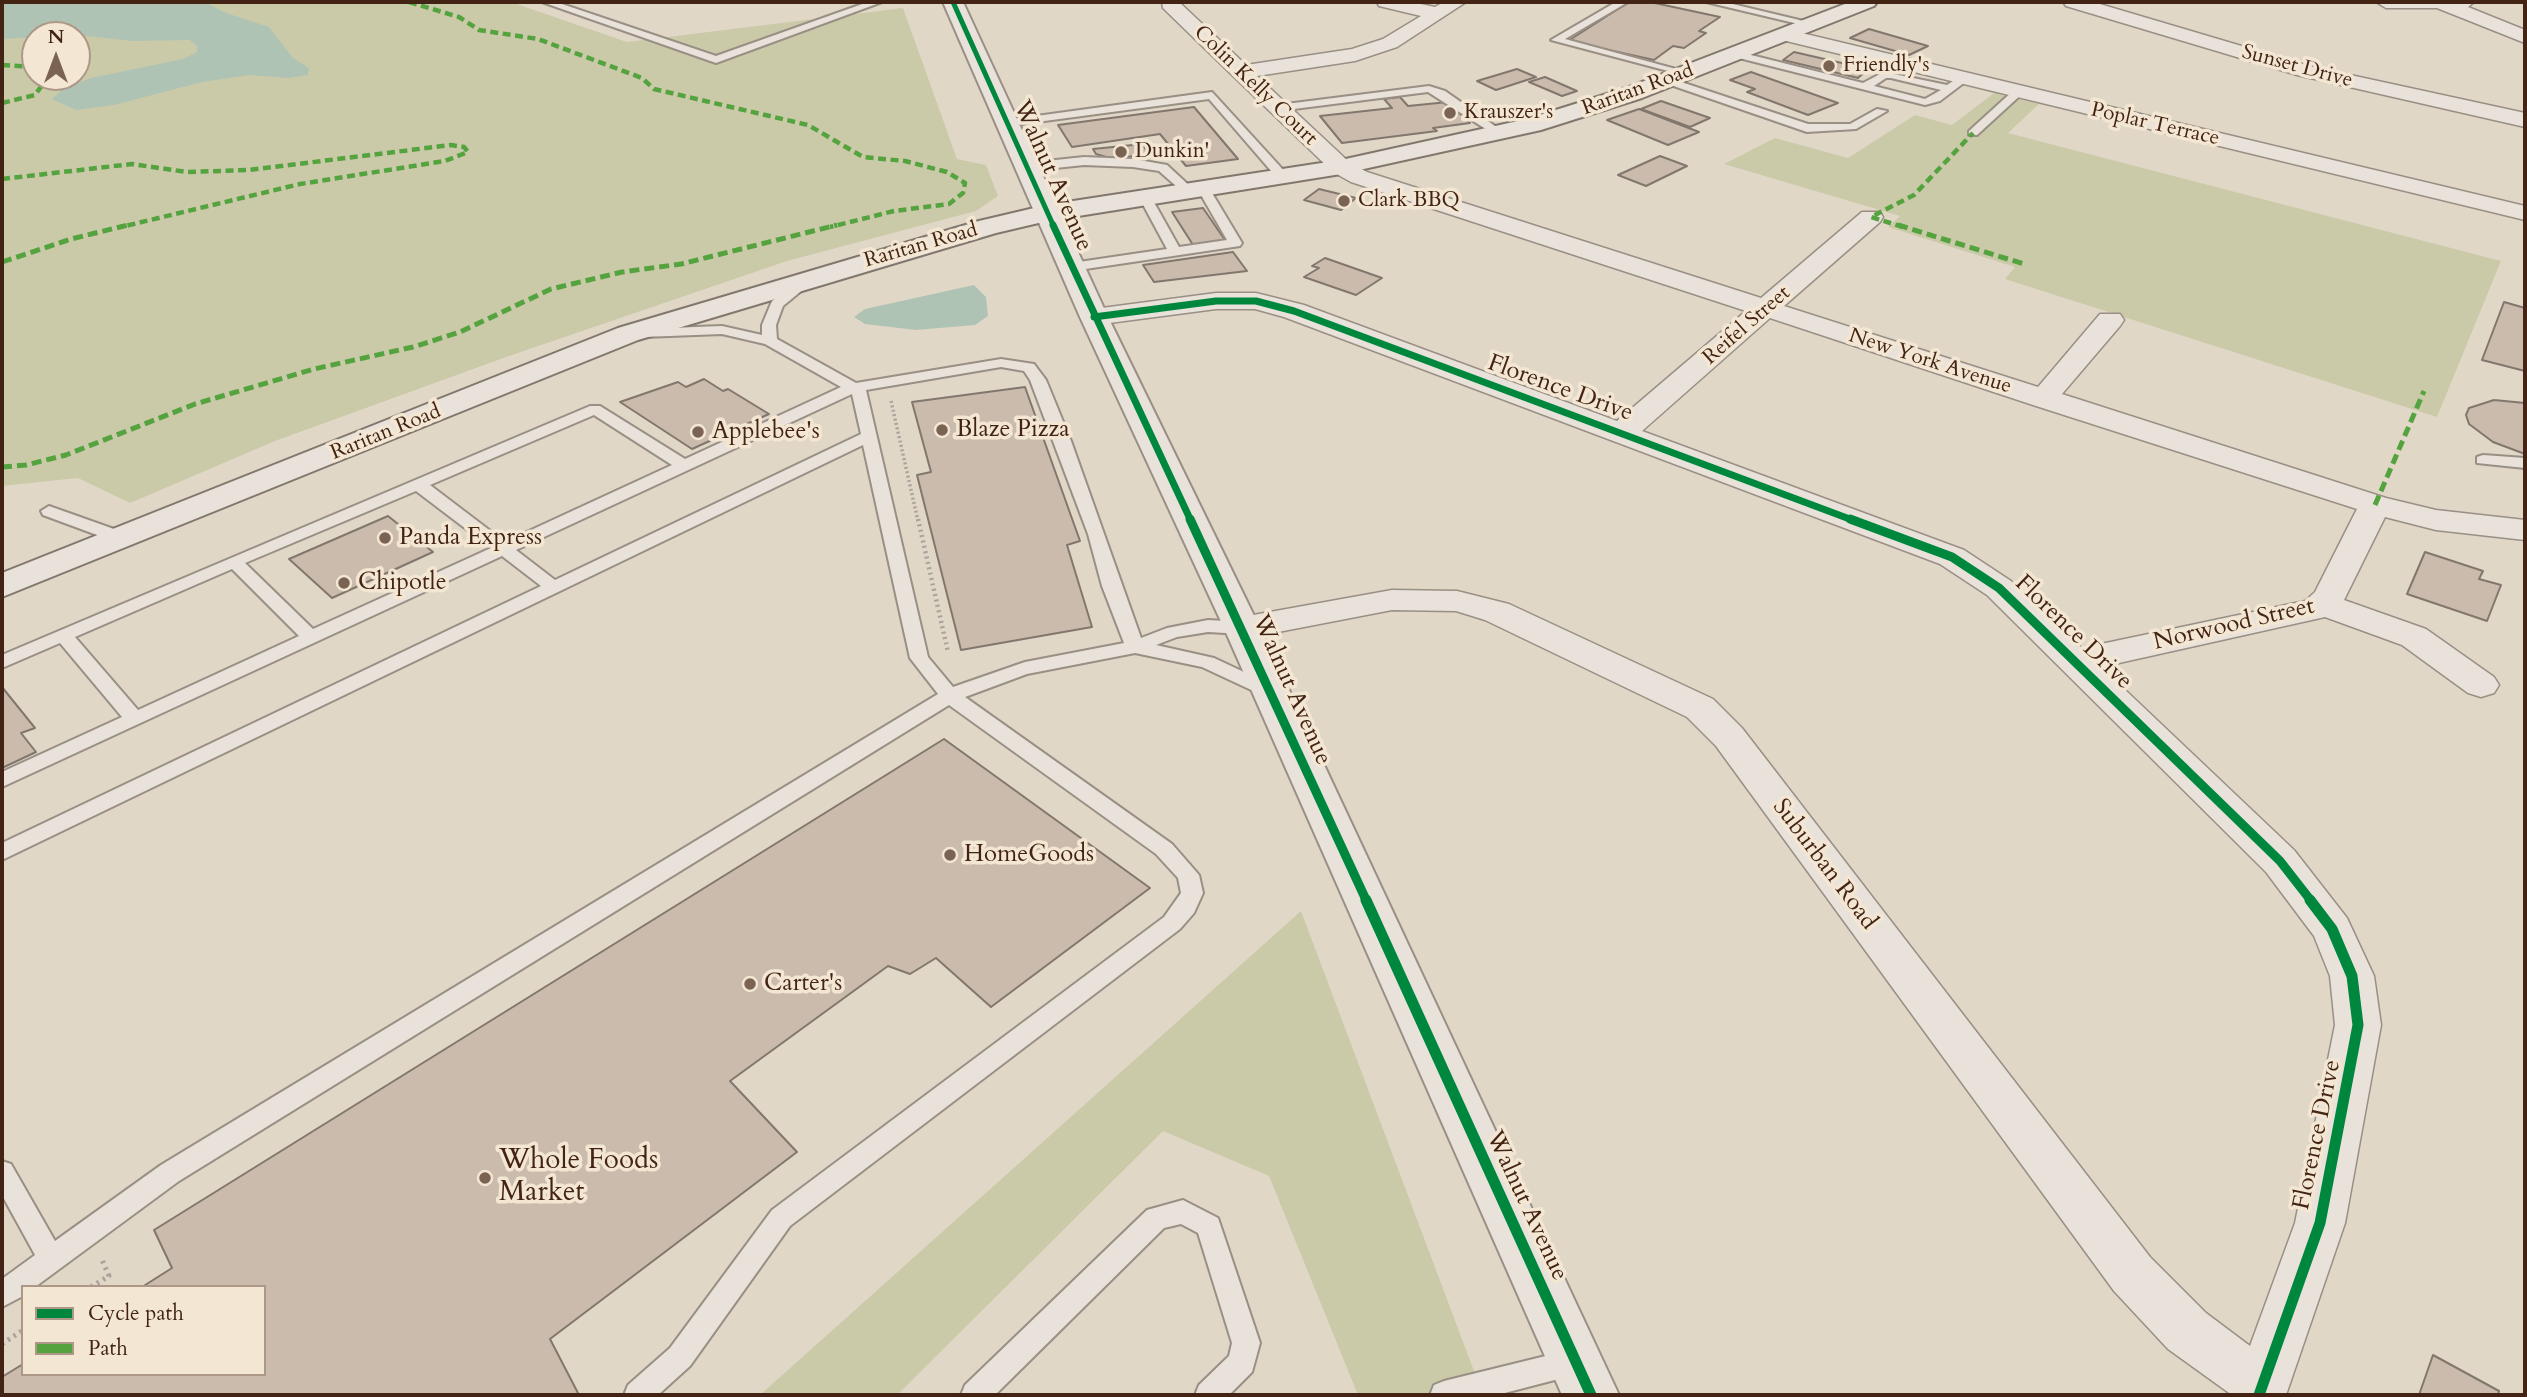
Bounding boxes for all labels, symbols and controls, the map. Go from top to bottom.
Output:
north arrow [21,21,91,91]
street label: Colin Kelly Court [1188,21,1322,151]
text: N [48,24,64,50]
street label: Sunset Drive [2239,40,2355,94]
place label: Friendly's [1843,53,1929,79]
street label: Raritan Road [1579,58,1697,122]
marker: Friendly's [1821,58,1837,74]
street label: Walnut Avenue [1006,96,1098,256]
street label: Poplar Terrace [2088,98,2222,152]
place label: Krauszer's [1464,100,1553,126]
marker: Krauszer's [1442,105,1458,121]
place label: Dunkin' [1135,139,1209,165]
marker: Dunkin' [1113,144,1129,160]
place label: Clark BBQ [1358,188,1460,214]
marker: Clark BBQ [1336,193,1352,209]
street label: Raritan Road [861,218,981,274]
street label: Reifel Street [1698,281,1796,371]
street label: New York Avenue [1845,324,2015,400]
street label: Florence Drive [1483,349,1637,429]
street label: Raritan Road [327,399,445,467]
place label: Blaze Pizza [956,416,1070,444]
place label: Applebee's [712,418,820,446]
marker: Blaze Pizza [934,422,950,438]
marker: Applebee's [690,424,706,440]
place label: Panda Express [399,524,542,552]
marker: Panda Express [377,530,393,546]
place label: Chipotle [358,569,447,597]
street label: Florence Drive [2008,570,2138,696]
marker: Chipotle [336,575,352,591]
street label: Norwood Street [2151,592,2317,658]
street label: Walnut Avenue [1245,610,1337,770]
street label: Suburban Road [1766,794,1882,936]
place label: HomeGoods [964,841,1094,869]
marker: HomeGoods [942,847,958,863]
place label: Carter's [764,970,842,998]
marker: Carter's [742,976,758,992]
street label: Florence Drive [2288,1057,2348,1213]
street label: Walnut Avenue [1479,1127,1573,1285]
place label: Whole Foods Market [499,1145,658,1211]
marker: Whole Foods Market [477,1170,493,1186]
legend [21,1285,266,1376]
text: Cycle path [88,1299,184,1328]
text: Path [88,1334,128,1363]

